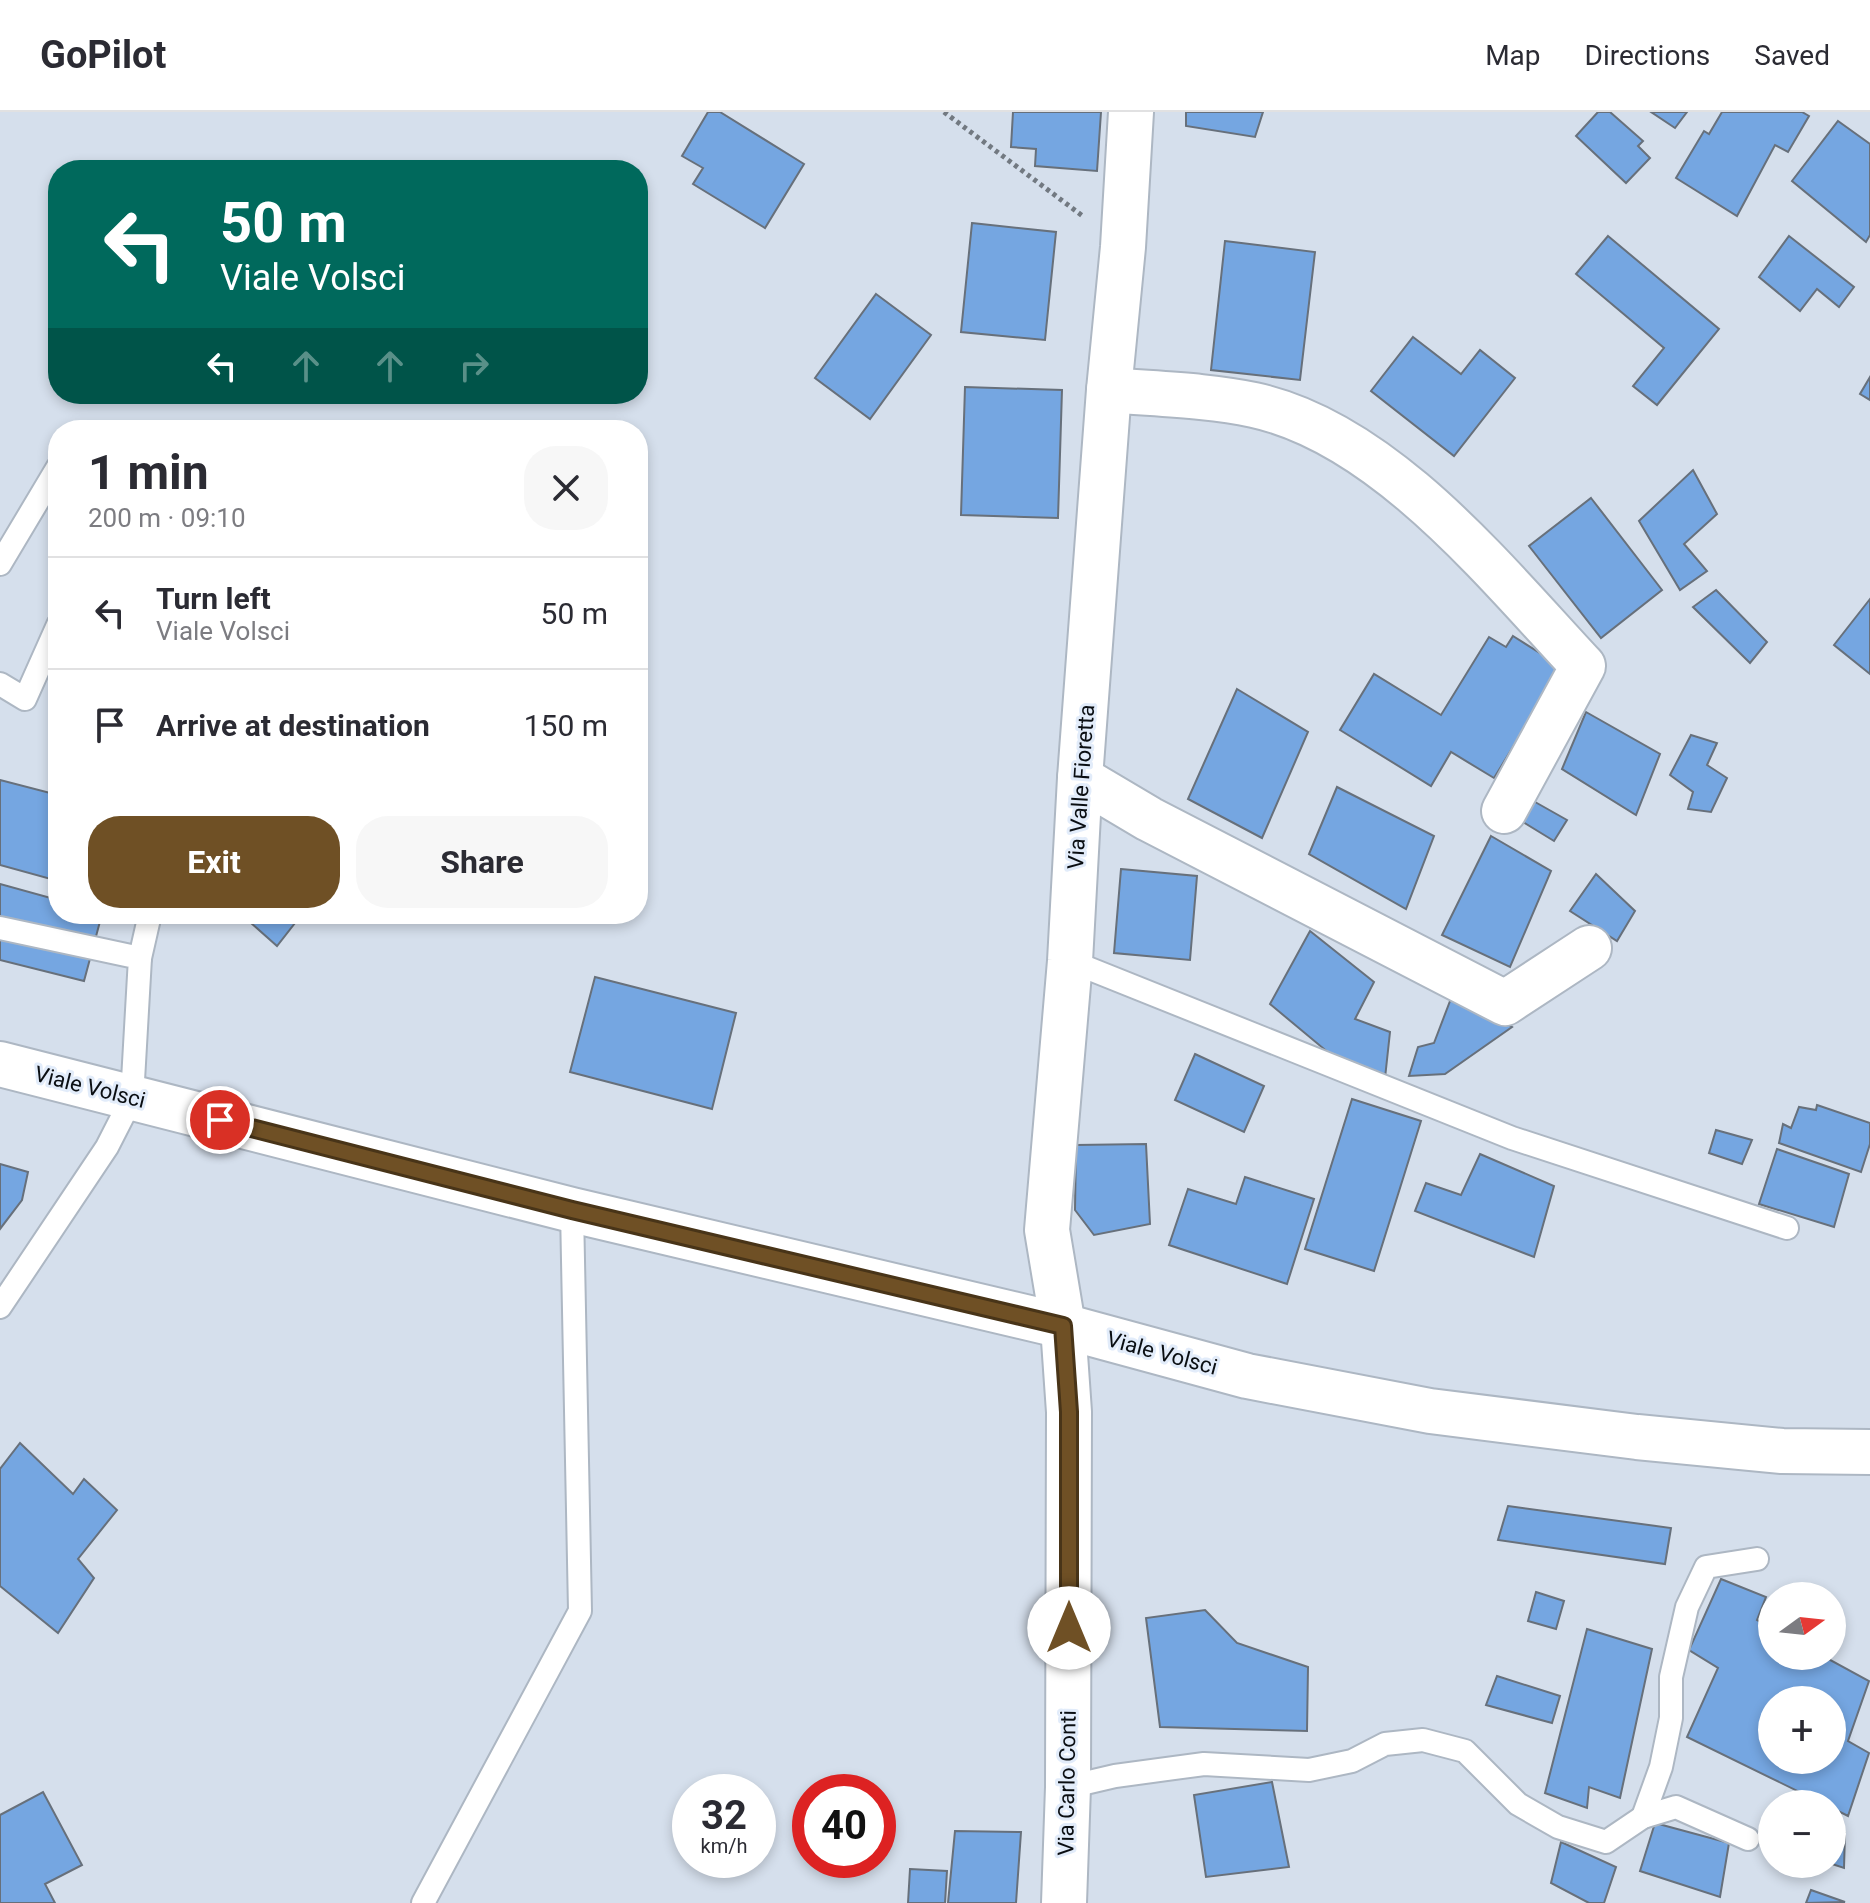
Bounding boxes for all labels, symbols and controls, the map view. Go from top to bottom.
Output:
text: GoPilot [40,33,166,77]
text: Map [1485,39,1541,72]
text: Directions [1585,39,1710,72]
text: Saved [1754,39,1830,72]
text: 50 m [220,190,347,256]
icon: left [88,192,192,296]
text: Viale Volsci [220,257,406,299]
icon: left [200,344,244,388]
icon: ahead [284,344,328,388]
icon: ahead [368,344,412,388]
icon: right [452,344,496,388]
text: 1 min [88,444,209,501]
button: close [524,446,608,530]
text: 200 m · 09:10 [88,503,246,533]
text: Turn left [156,581,271,616]
icon: left [88,591,132,635]
text: 50 m [541,596,608,631]
text: Viale Volsci [156,616,290,646]
icon: arrive [88,703,132,747]
street label: Via Valle Fioretta [1063,704,1099,870]
text: Arrive at destination [156,708,430,743]
text: 150 m [524,708,608,743]
button: Exit [88,816,340,908]
button: Share [356,816,608,908]
street label: Viale Volsci [32,1061,148,1113]
pin [186,1086,254,1154]
icon: arrive [198,1098,242,1142]
street label: Viale Volsci [1104,1326,1220,1380]
north arrow [1758,1582,1846,1670]
map controls [1758,1582,1846,1878]
position arrow [1027,1586,1111,1670]
button: + [1758,1686,1846,1774]
street label: Via Carlo Conti [1053,1710,1081,1856]
speed limit sign: 40 [792,1774,896,1878]
button: − [1758,1790,1846,1878]
text: 32 [701,1792,747,1839]
text: km/h [701,1834,747,1858]

